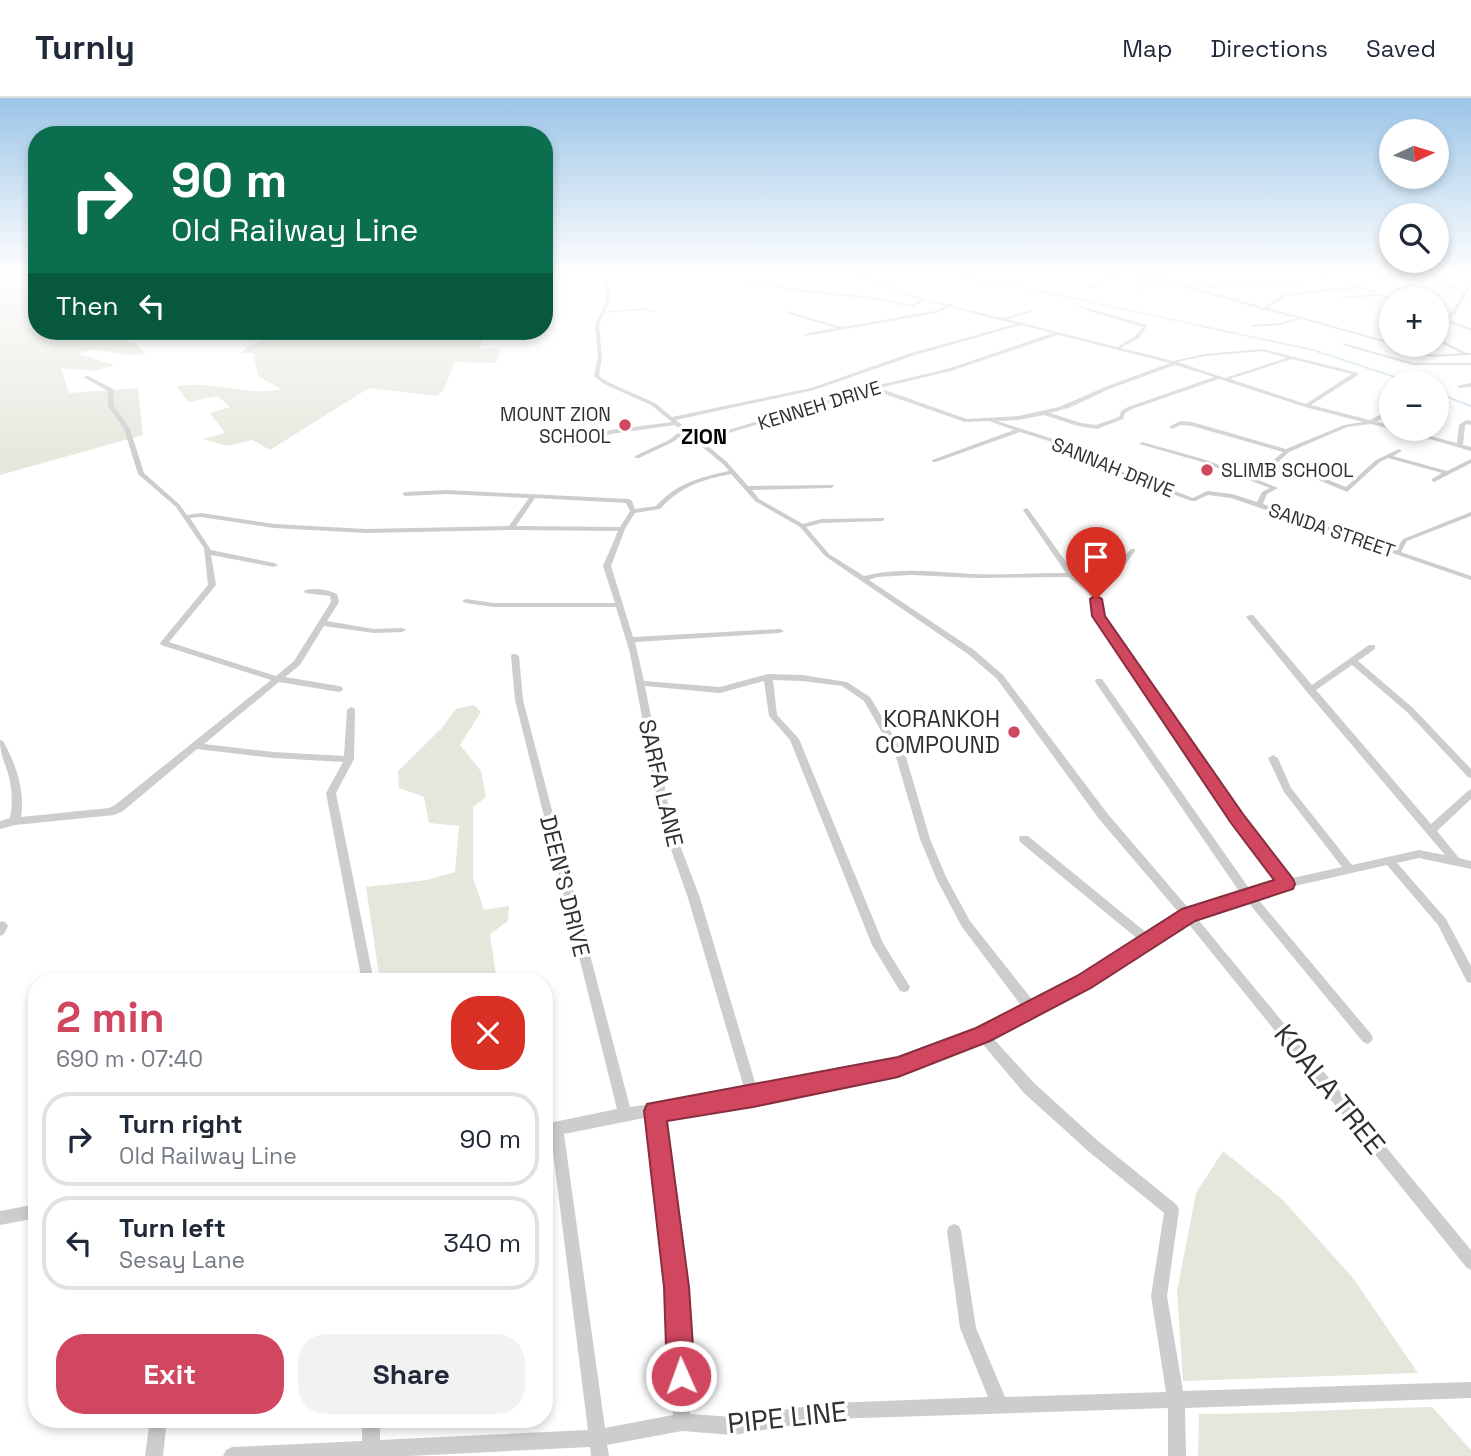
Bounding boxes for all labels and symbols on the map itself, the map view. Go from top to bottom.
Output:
north arrow [1379,119,1449,189]
street label: KENNEH DRIVE [755,375,884,436]
place label: MOUNT ZION SCHOOL [500,402,611,449]
marker: MOUNT ZION SCHOOL [617,417,633,433]
district label: ZION [681,423,727,450]
street label: SANNAH DRIVE [1048,432,1178,503]
place label: SLIMB SCHOOL [1221,458,1354,483]
marker: SLIMB SCHOOL [1199,462,1215,478]
street label: SANDA STREET [1265,497,1398,564]
pin [1066,527,1126,599]
place label: KORANKOH COMPOUND [875,704,1000,760]
street label: SARFA LANE [632,716,690,850]
marker: KORANKOH COMPOUND [1006,724,1022,740]
street label: DEEN'S DRIVE [533,812,597,960]
street label: KOALA TREE [1267,1017,1393,1161]
position arrow [644,1339,718,1413]
street label: PIPE LINE [725,1393,849,1441]

